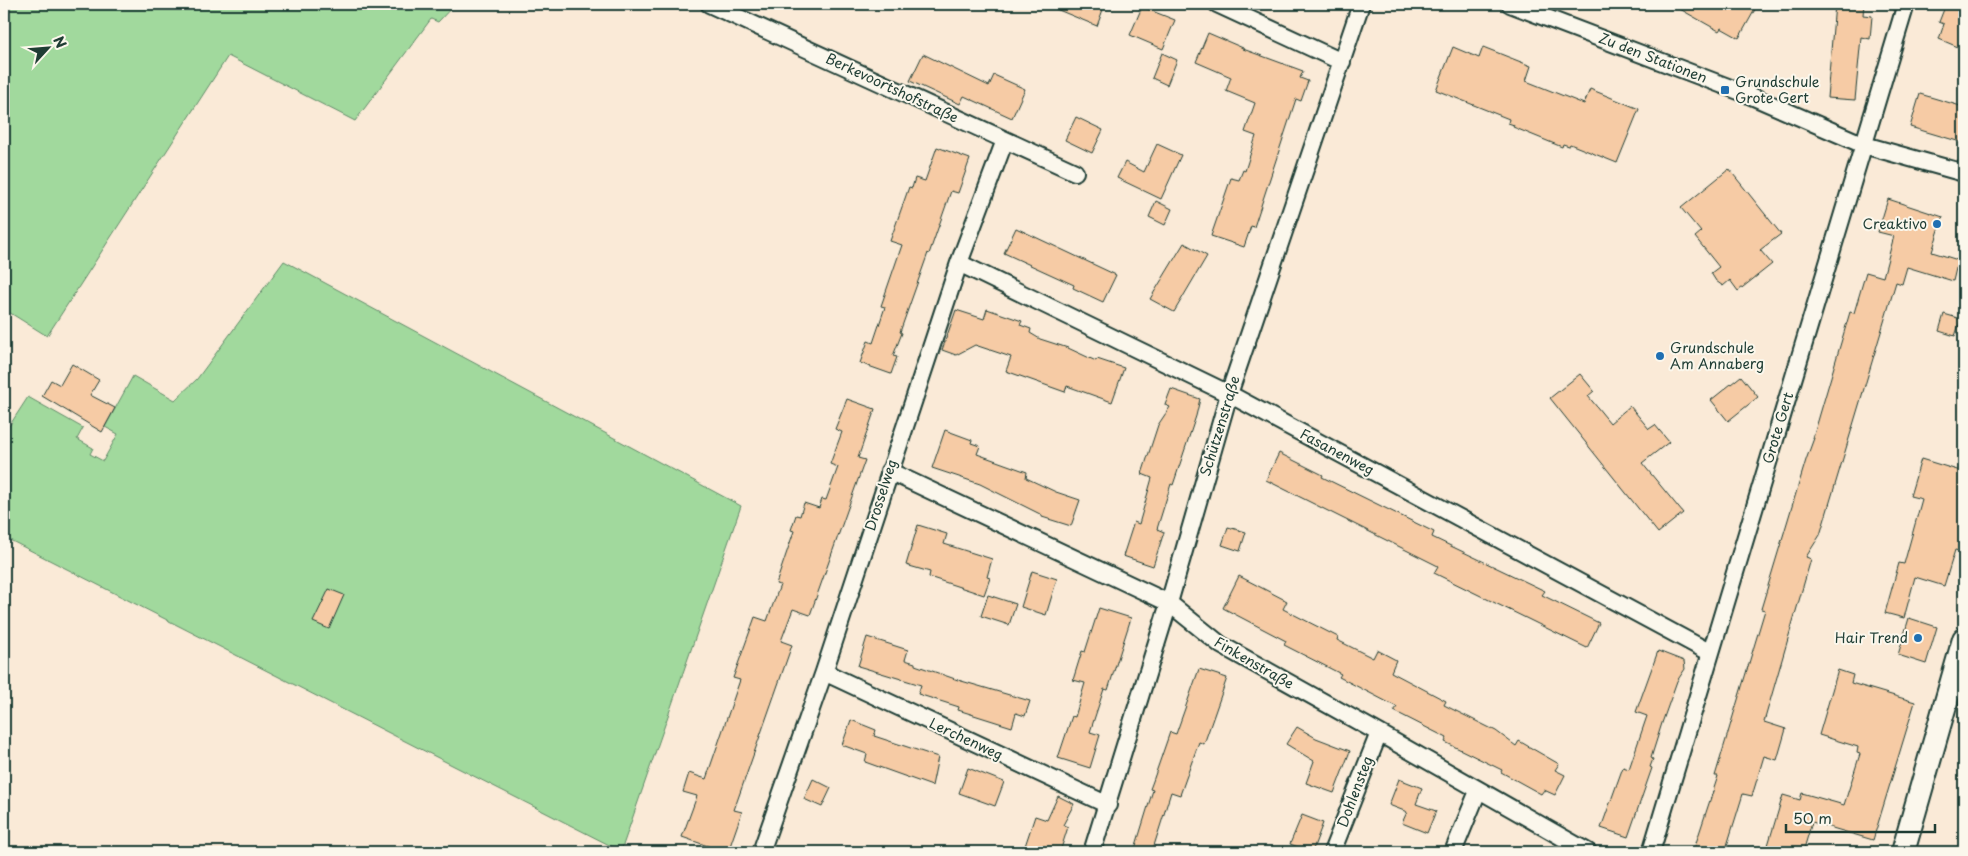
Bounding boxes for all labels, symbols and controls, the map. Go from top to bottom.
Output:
north arrow [22,22,72,72]
street label: Zu den Stationen [1596,27,1710,88]
text: N [48,32,72,52]
street label: Berkevoortshofstraße [822,48,962,128]
place label: Grundschule Grote Gert [1735,71,1820,108]
marker: Grundschule Grote Gert [1719,84,1731,96]
place label: Creaktivo [1862,213,1927,234]
marker: Creaktivo [1931,218,1943,230]
place label: Grundschule Am Annaberg [1670,337,1764,374]
marker: Grundschule Am Annaberg [1654,350,1666,362]
street label: Schützenstraße [1194,373,1245,479]
street label: Grote Gert [1757,389,1798,466]
street label: Fasanenweg [1296,423,1378,480]
street label: Drosselweg [859,456,902,533]
place label: Hair Trend [1835,627,1908,648]
street label: Finkenstraße [1211,631,1298,694]
marker: Hair Trend [1912,632,1924,644]
street label: Lerchenweg [926,712,1007,765]
street label: Dohlensteg [1331,753,1378,831]
scale bar [1786,801,1934,833]
text: 50 m [1793,806,1832,829]

